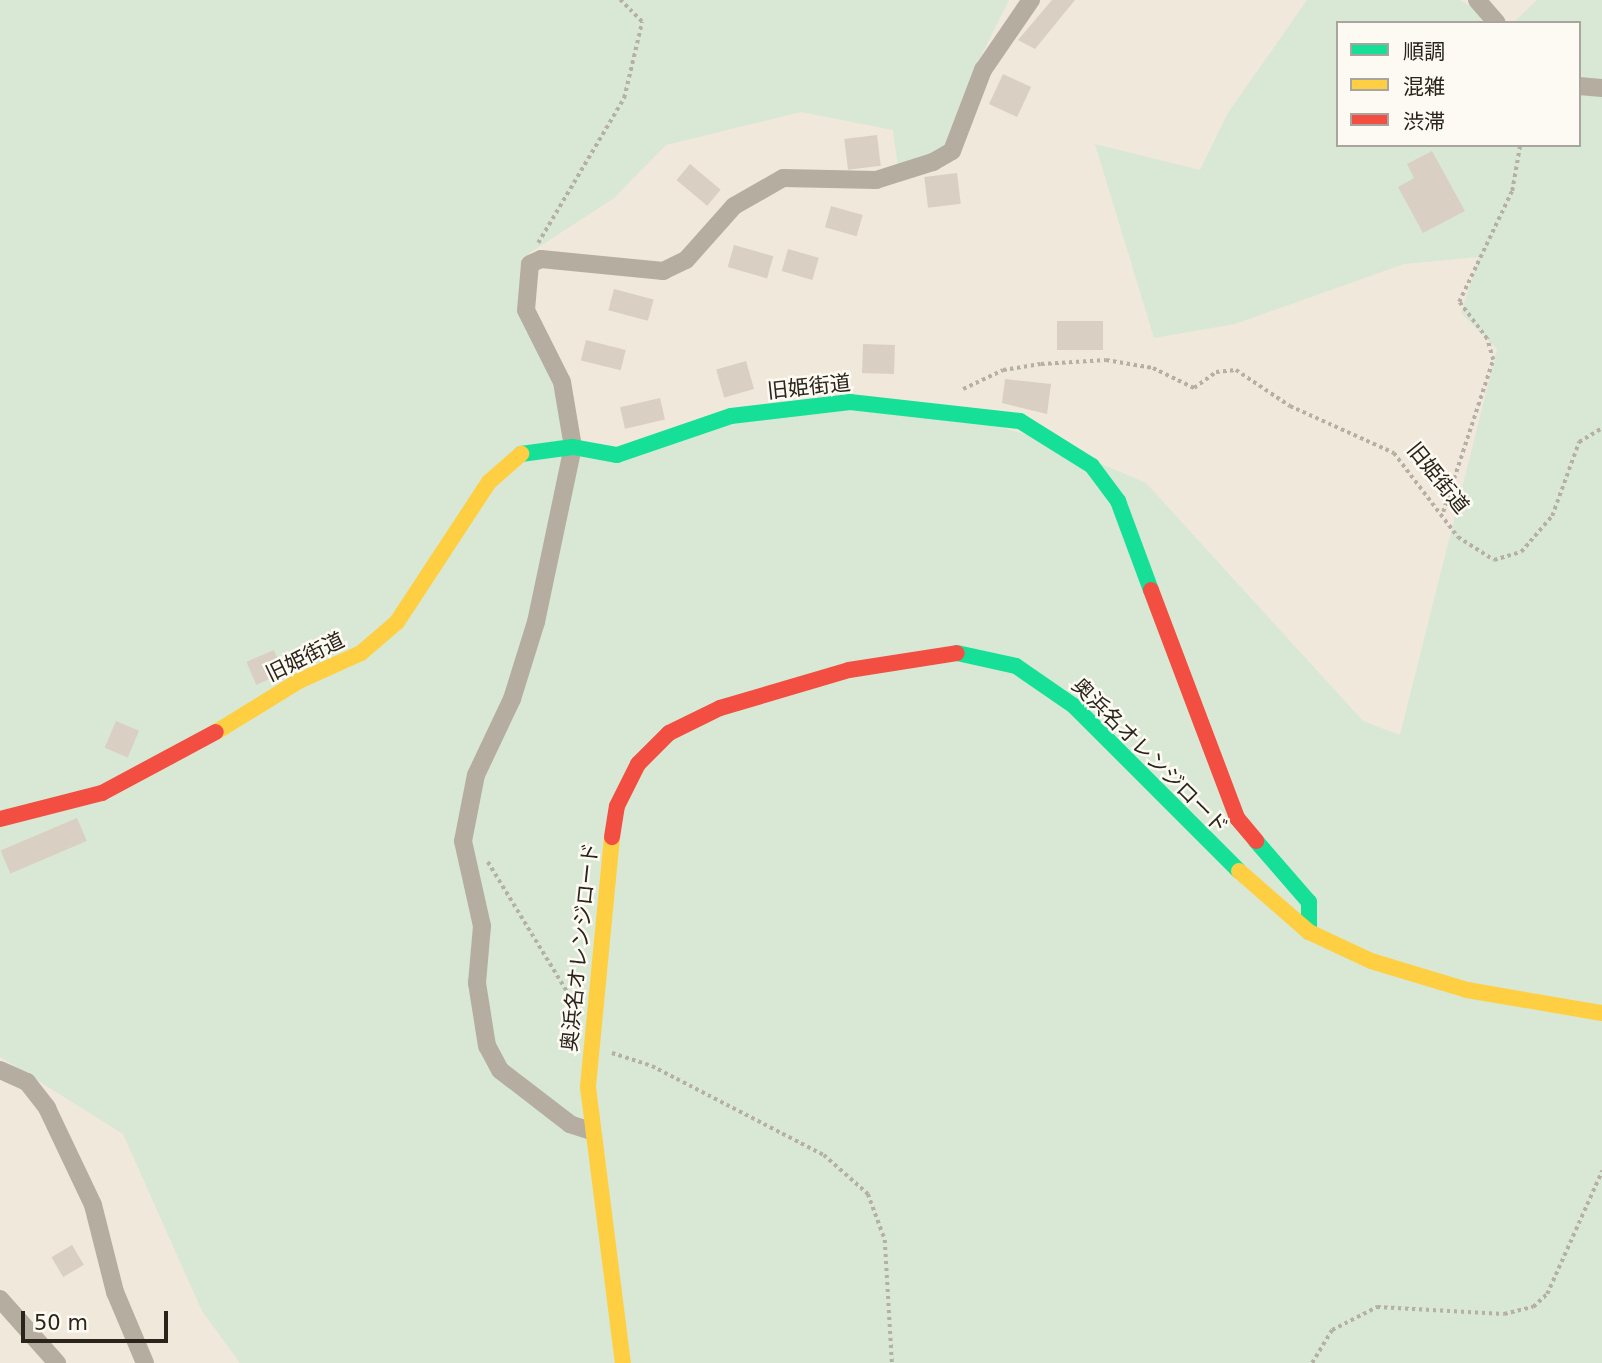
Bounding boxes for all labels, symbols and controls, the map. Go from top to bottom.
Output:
legend [1336,21,1581,147]
text: 順調 [1403,40,1445,64]
text: 混雑 [1403,75,1445,99]
text: 渋滞 [1403,110,1445,134]
street label: 旧姫街道 [766,370,852,404]
street label: 旧姫街道 [1402,437,1474,519]
street label: 旧姫街道 [262,627,348,687]
street label: 奥浜名オレンジロード [1067,673,1233,839]
street label: 奥浜名オレンジロード [556,841,604,1053]
scale bar [24,1296,172,1340]
text: 50 m [34,1311,88,1335]

